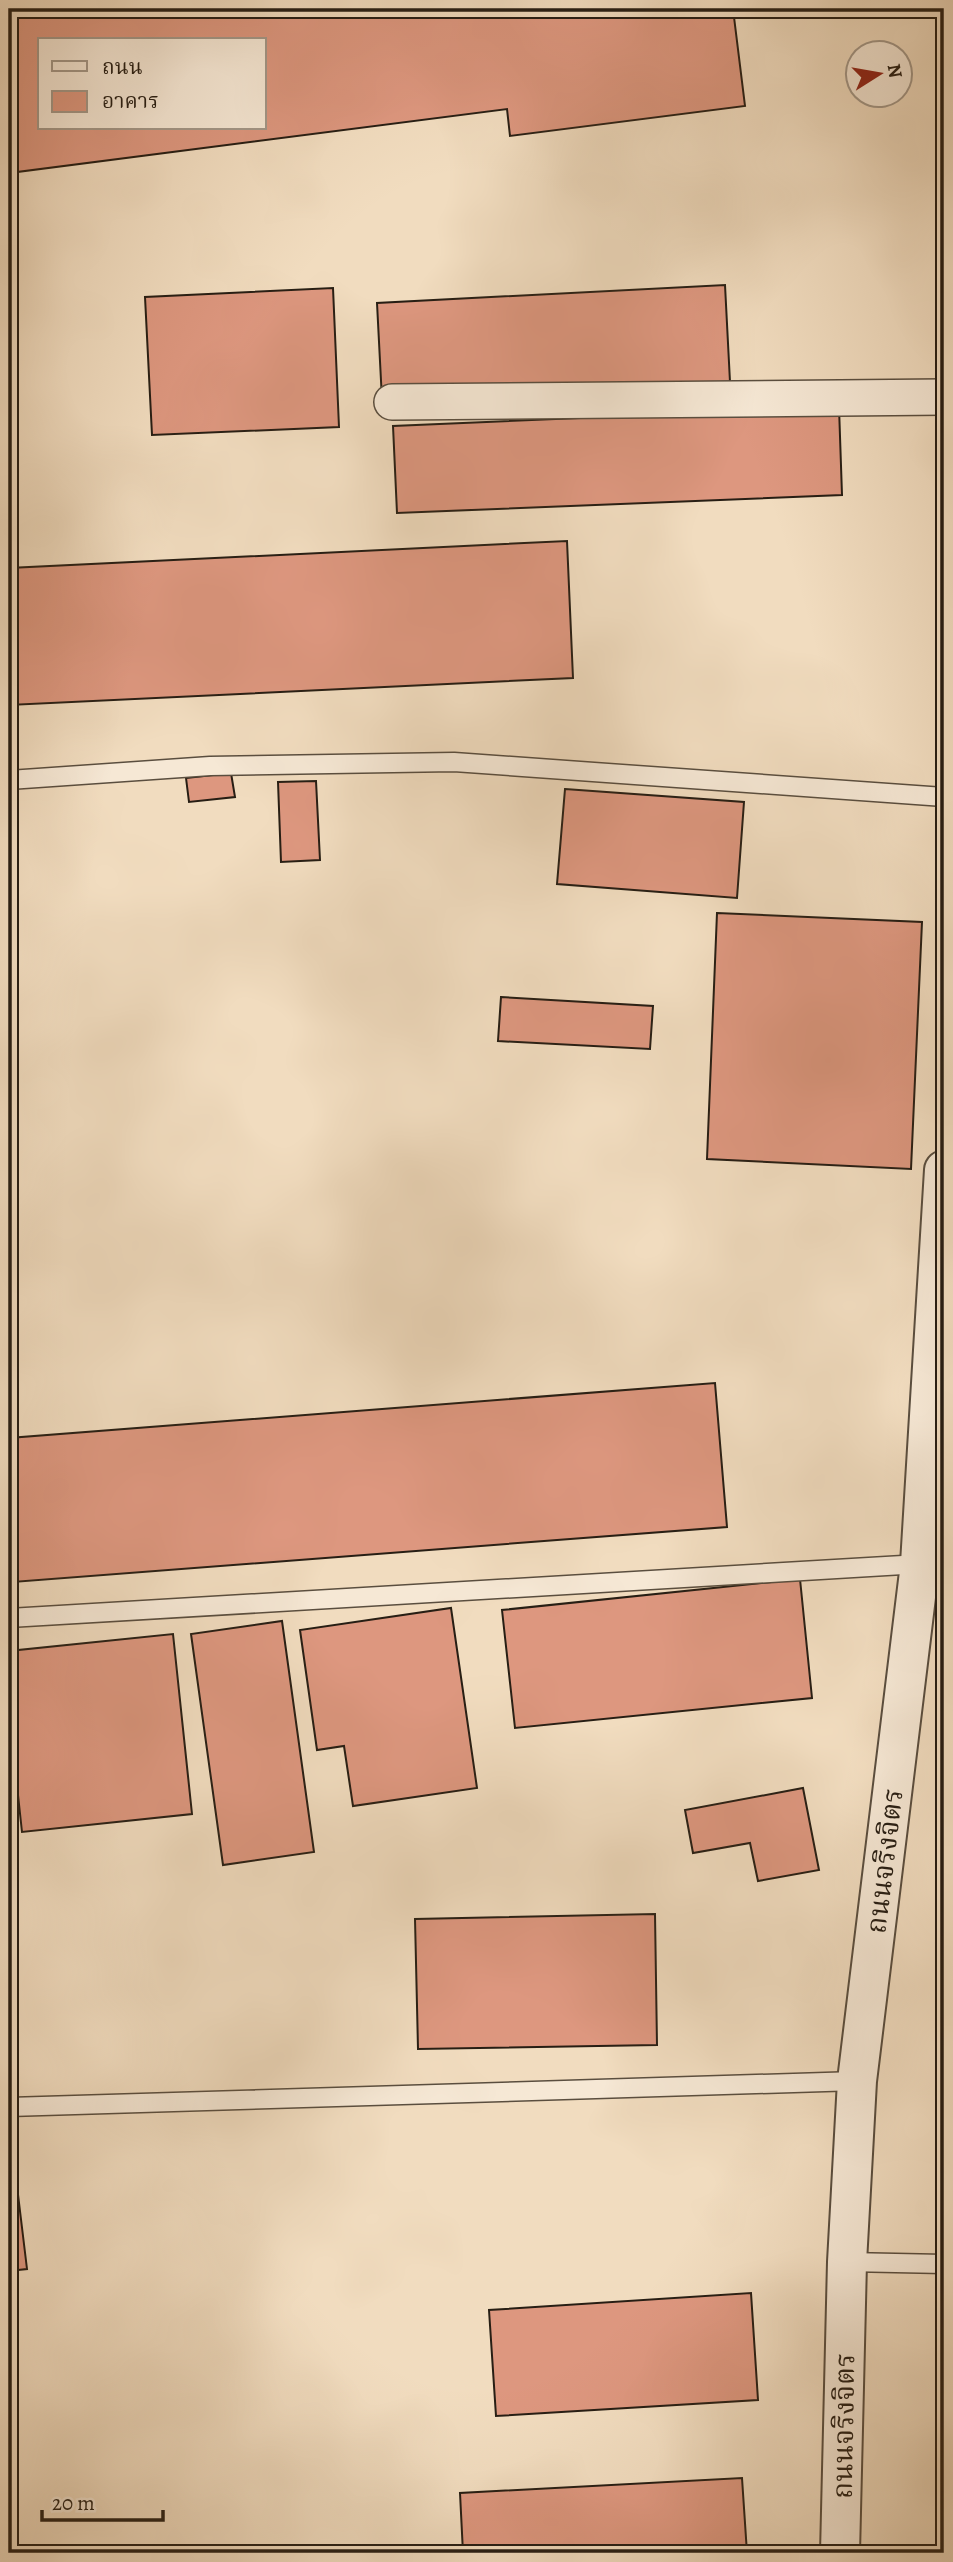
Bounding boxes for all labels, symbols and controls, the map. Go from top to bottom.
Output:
legend [38,38,266,130]
north arrow [844,38,914,108]
text: ถนน [102,53,143,81]
text: N [881,62,909,80]
text: อาคาร [102,87,159,115]
street label: ถนนจริงจิตร [857,1786,913,1936]
street label: ถนนจริงจิตร [824,2353,864,2499]
scale bar [42,2478,163,2522]
text: 20 m [52,2489,95,2517]

